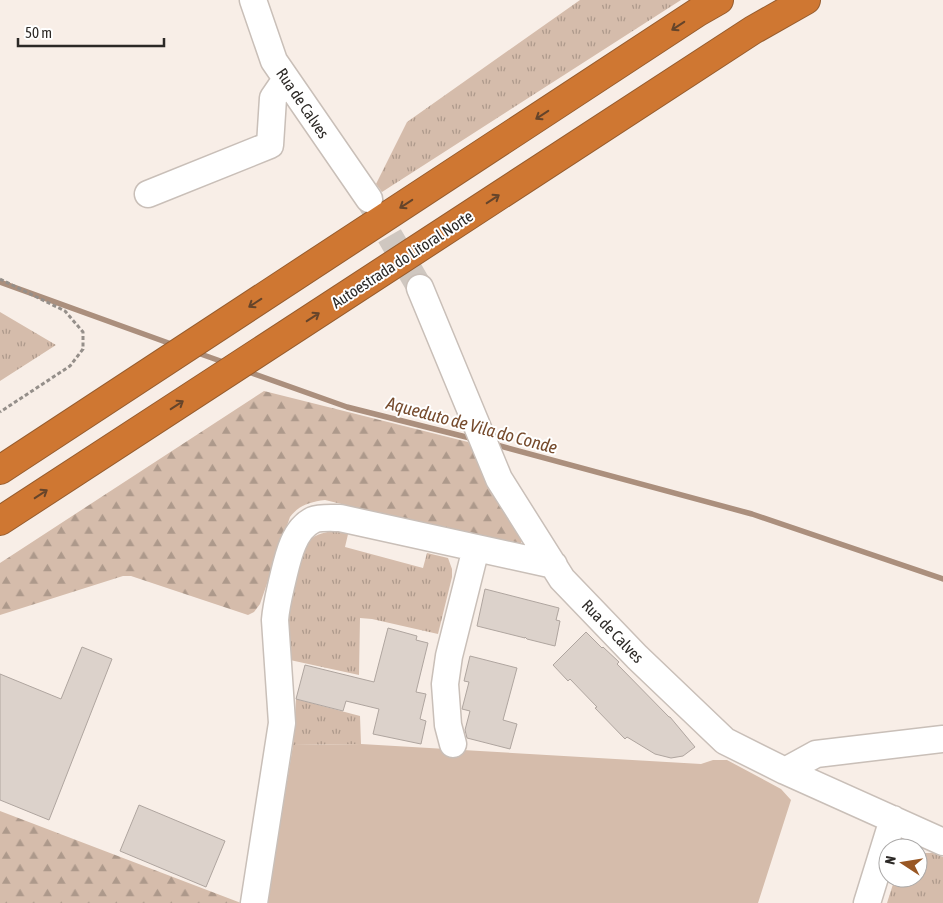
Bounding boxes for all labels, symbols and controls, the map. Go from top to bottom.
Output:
scale bar [18,15,164,47]
one-way arrow [671,21,685,31]
text: 50 m [25,24,52,41]
street label: Rua de Calves [273,65,333,142]
one-way arrow [535,110,549,120]
one-way arrow [486,194,500,204]
one-way arrow [399,199,413,209]
street label: Autoestrada do Litoral Norte [328,207,476,311]
one-way arrow [249,298,263,308]
one-way arrow [306,312,320,322]
water label: Aqueduto de Vila do Conde [383,392,560,458]
one-way arrow [170,400,184,411]
one-way arrow [34,489,48,499]
street label: Rua de Calves [579,596,648,666]
north arrow [878,838,928,888]
text: N [882,855,899,866]

